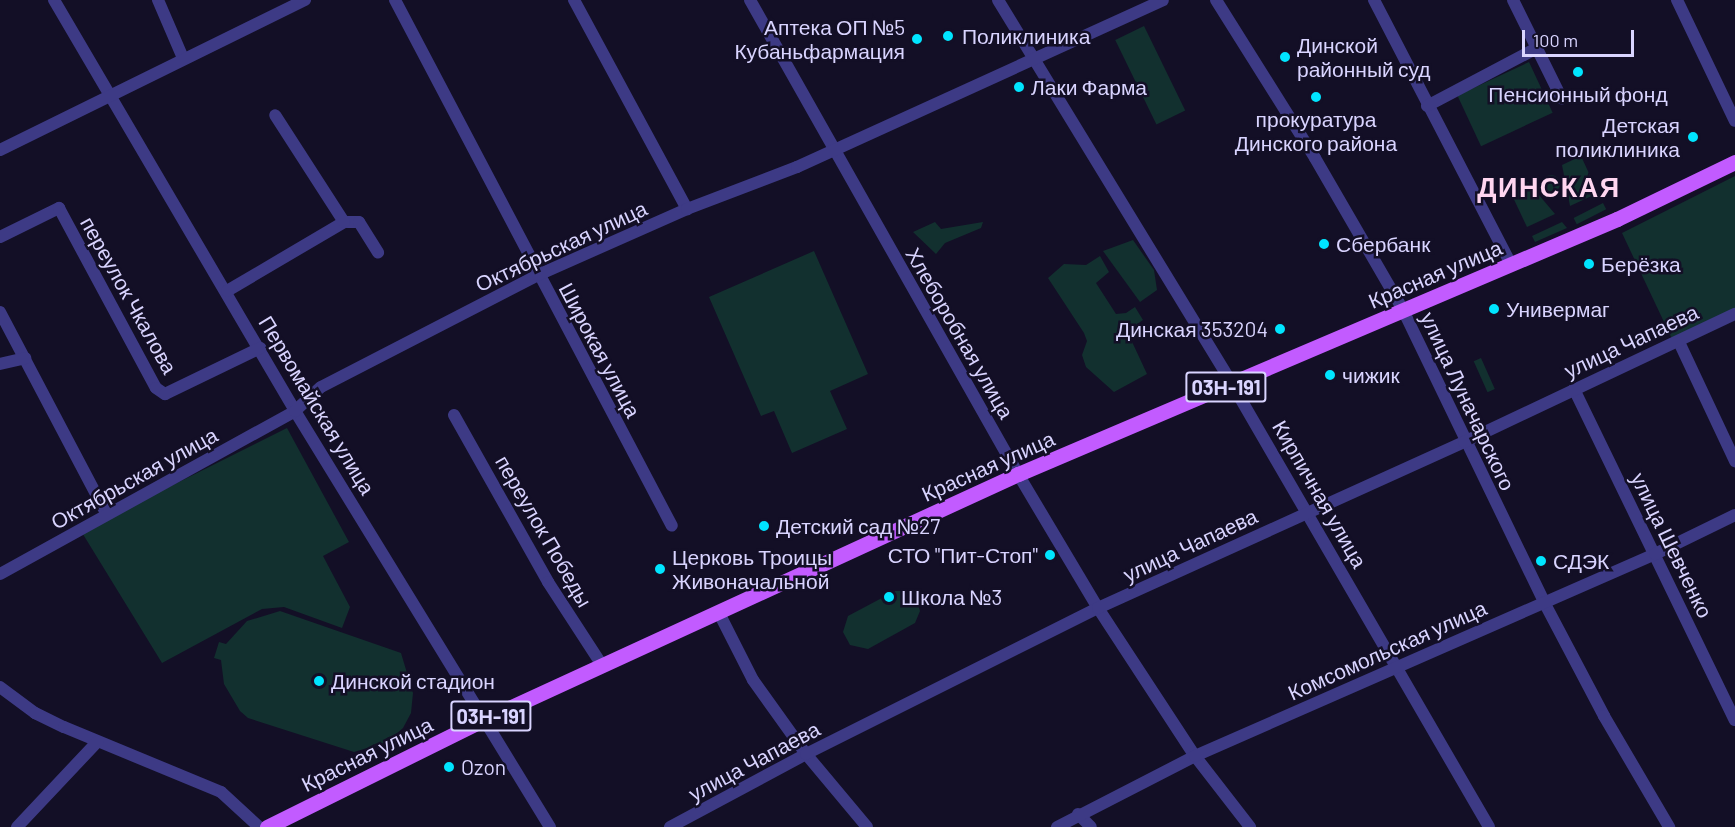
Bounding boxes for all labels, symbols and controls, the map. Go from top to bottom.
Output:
place label: Аптека ОП №5 Кубаньфармация [734,14,905,64]
scale bar [1525,18,1638,56]
place label: Поликлиника [962,23,1090,49]
marker: Поликлиника [939,27,957,45]
text: 100 m [1533,29,1578,51]
marker: Аптека ОП №5 Кубаньфармация [910,32,924,46]
place label: Динской районный суд [1297,32,1431,82]
marker: Динской районный суд [1278,50,1292,64]
marker: Пенсионный фонд [1571,65,1585,79]
place label: Лаки Фарма [1031,74,1147,100]
marker: Лаки Фарма [1012,80,1026,94]
place label: Пенсионный фонд [1488,81,1668,107]
marker: прокуратура Динского района [1309,90,1323,104]
place label: прокуратура Динского района [1235,106,1397,156]
place label: Детская поликлиника [1555,112,1680,162]
marker: Детская поликлиника [1684,128,1702,146]
district label: ДИНСКАЯ [1477,171,1621,203]
street label: Октябрьская улица [471,195,651,297]
street label: переулок Чкалова [75,212,183,378]
place label: Сбербанк [1336,231,1430,257]
street label: Красная улица [1364,235,1506,313]
marker: Сбербанк [1317,237,1331,251]
street label: Хлеборобная улица [901,243,1019,423]
place label: Берёзка [1601,251,1681,277]
marker: Берёзка [1582,257,1596,271]
street label: Широкая улица [554,278,646,422]
place label: Универмаг [1506,296,1610,322]
street label: улица Чапаева [1560,299,1702,383]
marker: Универмаг [1487,302,1501,316]
street label: улица Луначарского [1416,308,1520,494]
street label: Первомайская улица [254,311,380,499]
place label: Динская 353204 [1116,316,1268,342]
marker: Динская 353204 [1273,322,1287,336]
place label: чижик [1342,362,1400,388]
marker: чижик [1323,368,1337,382]
road number: 03Н-191 [1184,370,1268,404]
street label: Кирпичная улица [1268,416,1372,572]
street label: Октябрьская улица [46,422,222,534]
street label: Красная улица [918,425,1058,507]
street label: переулок Победы [490,451,598,611]
street label: улица Шевченко [1626,468,1718,622]
street label: улица Чапаева [1119,503,1261,587]
place label: Детский сад №27 [776,513,940,539]
marker: Детский сад №27 [757,519,771,533]
place label: СТО "Пит-Стоп" [888,542,1038,568]
place label: Церковь Троицы Живоначальной [672,544,832,594]
marker: СТО "Пит-Стоп" [1043,548,1057,562]
place label: СДЭК [1553,548,1609,574]
marker: СДЭК [1534,554,1548,568]
marker: Церковь Троицы Живоначальной [653,562,667,576]
place label: Школа №3 [901,584,1002,610]
marker: Школа №3 [882,590,896,604]
street label: Комсомольская улица [1284,595,1490,705]
place label: Динской стадион [331,668,495,694]
marker: Динской стадион [312,674,326,688]
road number: 03Н-191 [449,699,533,733]
street label: Красная улица [297,711,437,797]
street label: улица Чапаева [684,716,824,806]
place label: Ozon [461,754,506,780]
marker: Ozon [442,760,456,774]

